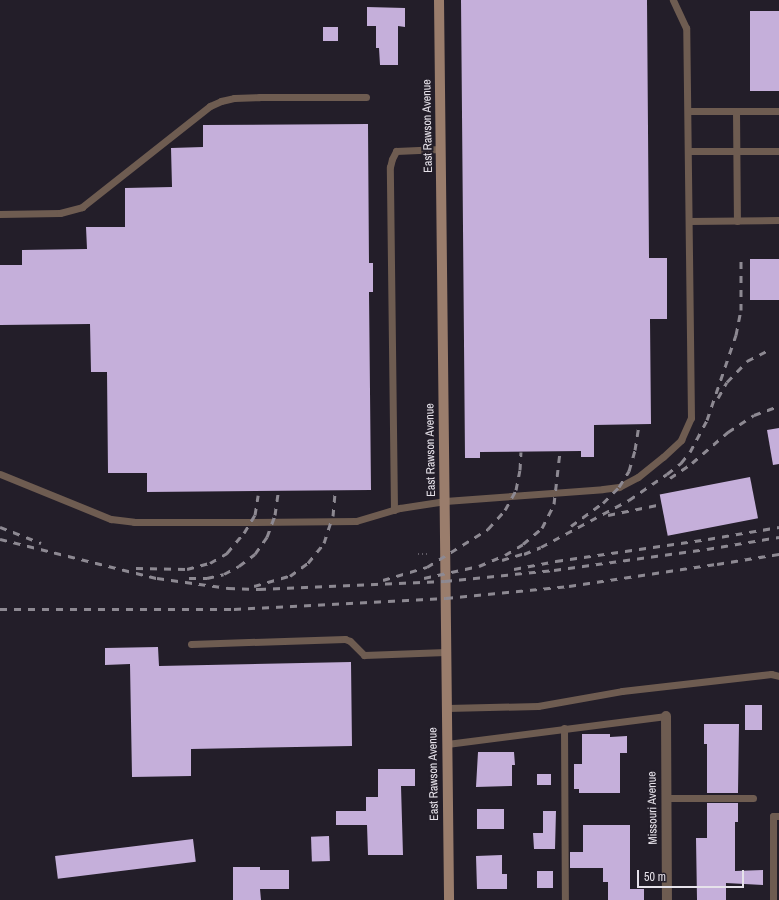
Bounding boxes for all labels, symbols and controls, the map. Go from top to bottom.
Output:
street label: East Rawson Avenue [420,79,436,173]
street label: East Rawson Avenue [423,403,439,497]
street label: East Rawson Avenue [426,727,442,821]
street label: Missouri Avenue [645,771,661,845]
scale bar [639,862,746,888]
text: 50 m [644,869,666,885]

